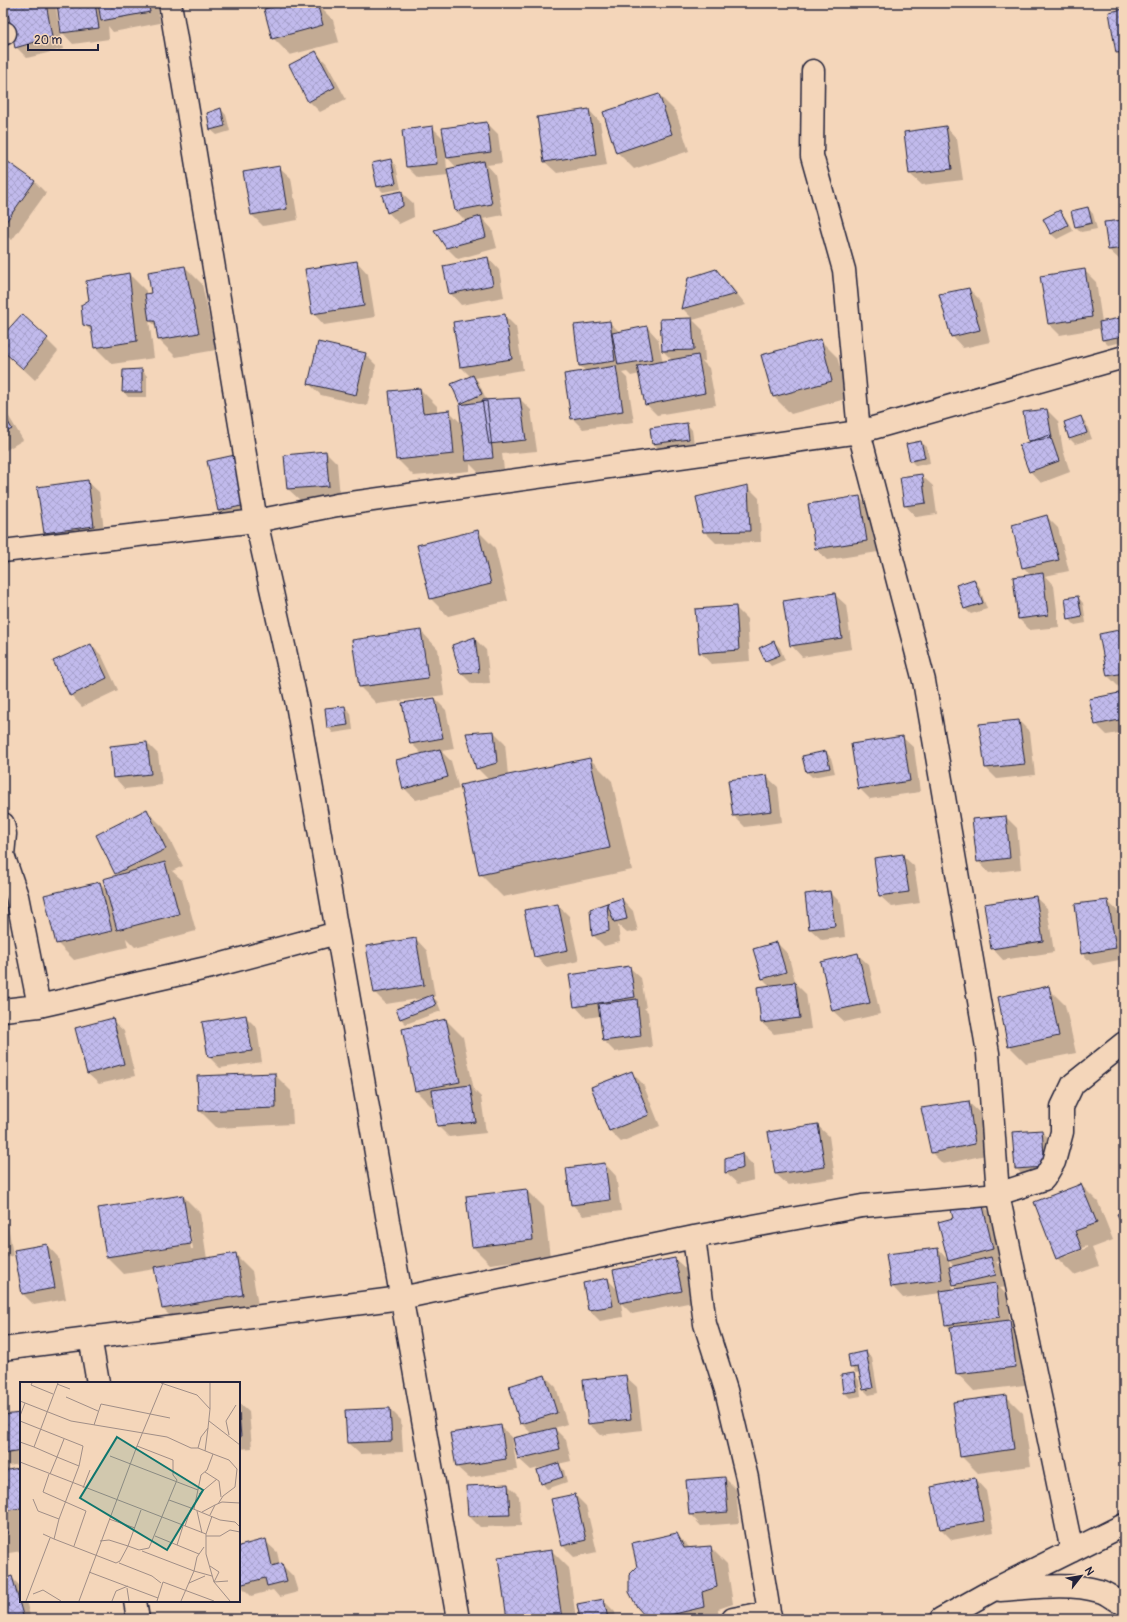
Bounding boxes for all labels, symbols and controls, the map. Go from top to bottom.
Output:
scale bar [28,26,98,52]
text: 20 m [34,33,63,48]
inset map [20,1382,240,1602]
north arrow [1061,1556,1101,1596]
text: N [1082,1565,1097,1578]

